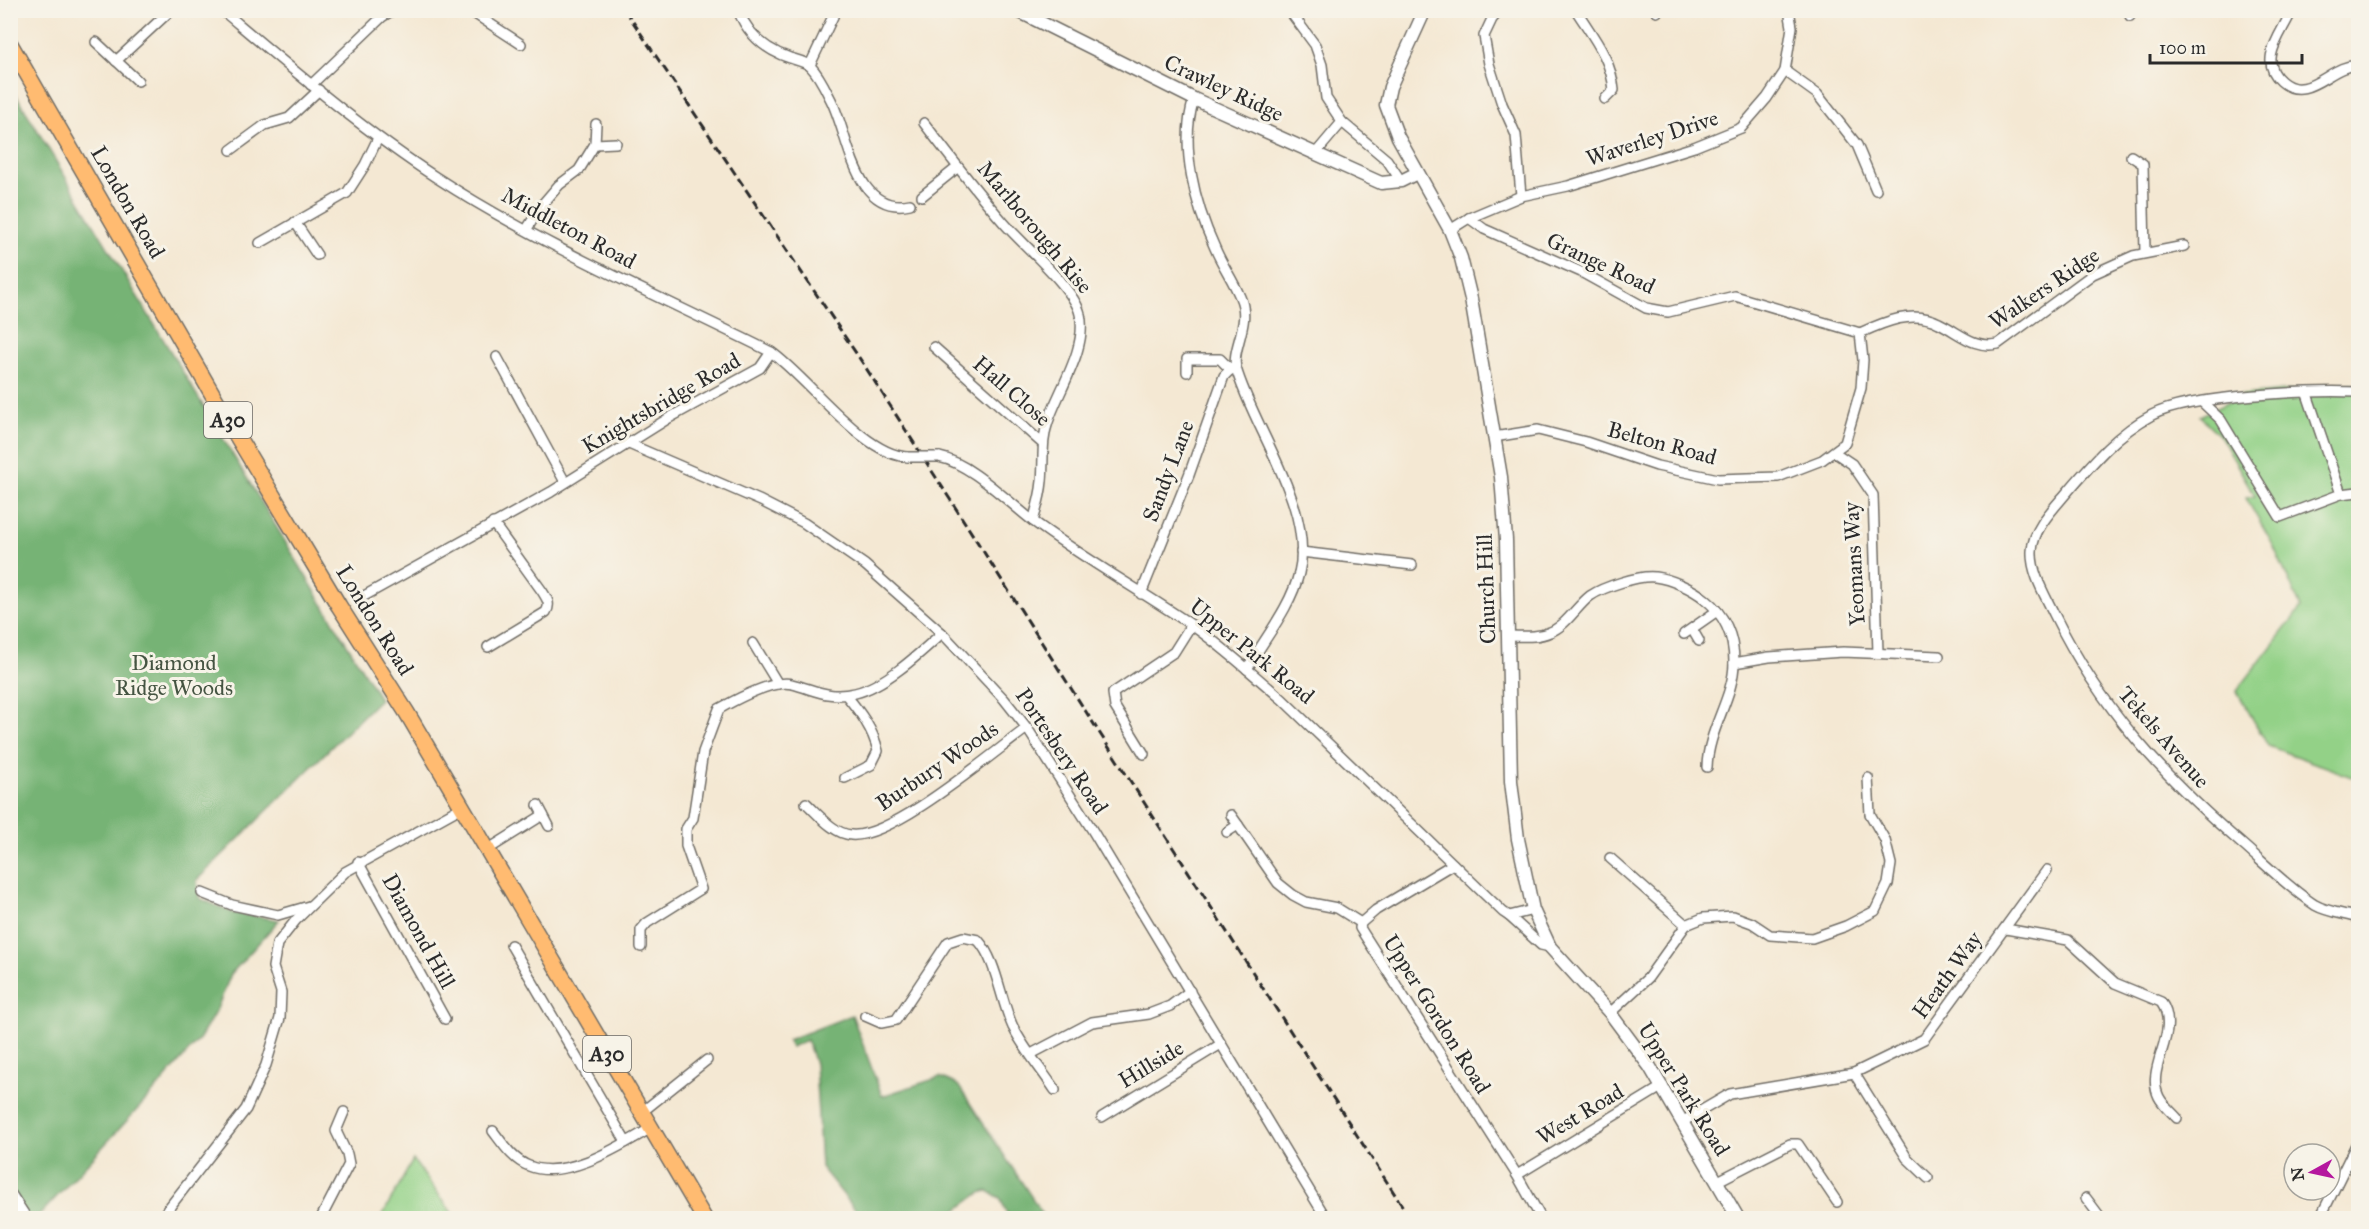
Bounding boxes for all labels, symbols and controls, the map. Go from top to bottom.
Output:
scale bar [2150,27,2302,65]
text: 100 m [2159,37,2206,59]
street label: Crawley Ridge [1160,49,1288,127]
street label: Waverley Drive [1583,104,1721,172]
street label: London Road [85,141,171,263]
street label: Marlborough Rise [972,155,1098,299]
street label: Middleton Road [497,181,641,275]
street label: Grange Road [1542,226,1660,300]
street label: Walkers Ridge [1984,241,2104,335]
street label: Knightsbridge Road [577,347,745,459]
street label: Hall Close [968,350,1056,432]
road number: A30 [204,402,252,438]
street label: Belton Road [1604,415,1720,471]
street label: Sandy Lane [1136,416,1200,526]
street label: Yeomans Way [1837,500,1871,627]
street label: Church Hill [1471,533,1501,645]
street label: London Road [330,560,420,680]
street label: Upper Park Road [1184,592,1320,710]
park label: Diamond Ridge Woods [115,649,233,701]
street label: Tekels Avenue [2112,680,2216,794]
street label: Portesbery Road [1010,683,1114,819]
street label: Burbury Woods [871,715,1003,817]
street label: Diamond Hill [376,869,462,993]
street label: Heath Way [1906,926,1988,1024]
street label: Upper Gordon Road [1377,929,1497,1099]
street label: Upper Park Road [1632,1017,1736,1161]
street label: Hillside [1114,1034,1188,1094]
road number: A30 [583,1036,631,1072]
street label: West Road [1532,1078,1628,1150]
north arrow [2282,1142,2342,1202]
text: N [2287,1166,2308,1182]

